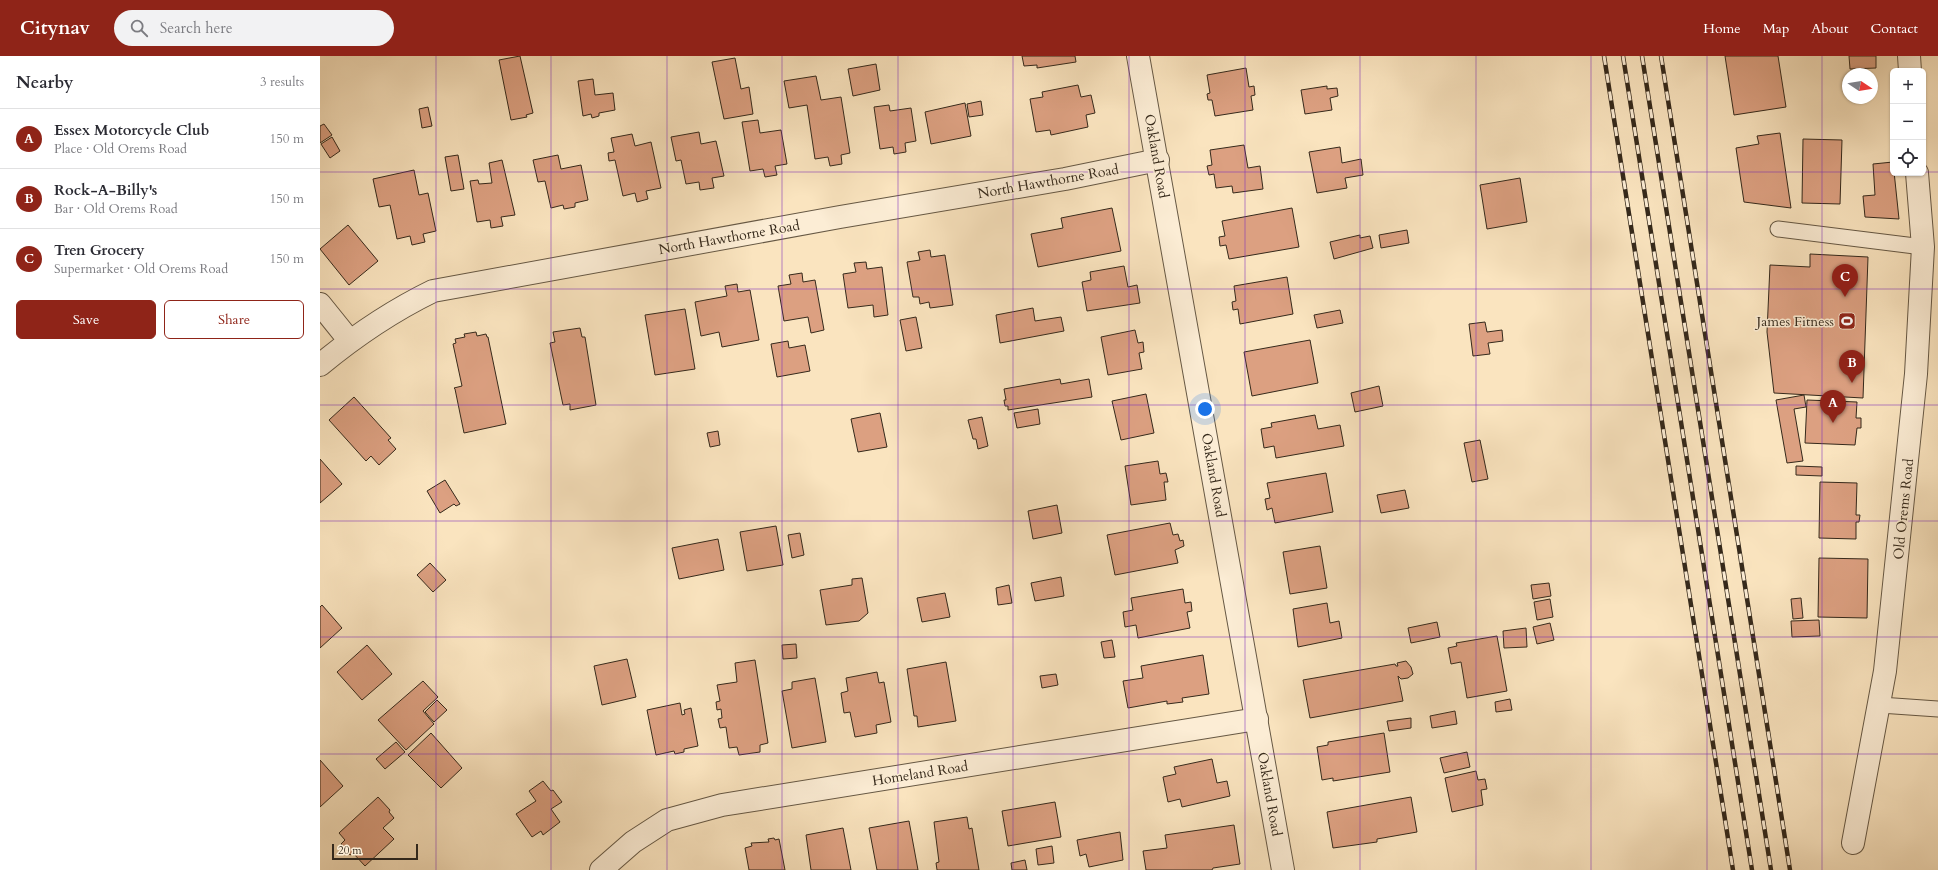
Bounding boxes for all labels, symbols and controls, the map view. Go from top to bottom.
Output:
search box [114,10,394,46]
text: Citynav [20,15,90,41]
icon: search [128,17,150,39]
text: Search here [160,18,233,38]
text: Home [1703,19,1741,38]
text: Map [1763,19,1789,38]
text: About [1811,19,1848,38]
text: Contact [1870,19,1918,38]
north arrow [1842,68,1878,104]
map controls [1890,68,1926,176]
button: + [1890,68,1926,104]
text: Nearby [16,71,73,94]
text: 3 results [260,73,304,91]
button: − [1890,104,1926,140]
street label: Oakland Road [1140,112,1173,200]
text: Essex Motorcycle Club [54,120,209,140]
text: A [24,130,34,148]
text: 150 m [270,130,304,148]
text: Place · Old Orems Road [54,140,187,158]
button: locate [1890,140,1926,176]
street label: North Hawthorne Road [976,160,1121,203]
text: Rock-A-Billy's [54,180,157,200]
text: B [24,190,34,208]
text: 150 m [270,190,304,208]
text: Bar · Old Orems Road [54,200,178,218]
street label: North Hawthorne Road [657,216,802,259]
text: Tren Grocery [54,240,145,260]
text: C [24,250,34,268]
text: 150 m [270,250,304,268]
text: Supermarket · Old Orems Road [54,260,228,278]
pin: C [1832,264,1858,297]
button: Save [16,300,156,339]
button: Share [164,300,304,339]
sports icon: James Fitness [1837,311,1857,331]
place label: James Fitness [1755,312,1834,331]
pin: B [1839,350,1865,383]
pin: A [1820,390,1846,423]
your location [1195,399,1215,419]
street label: Oakland Road [1197,431,1230,519]
street label: Old Orems Road [1889,457,1918,561]
street label: Oakland Road [1253,750,1286,838]
street label: Homeland Road [871,756,970,790]
scale bar [332,842,418,861]
text: 20 m [338,843,362,858]

